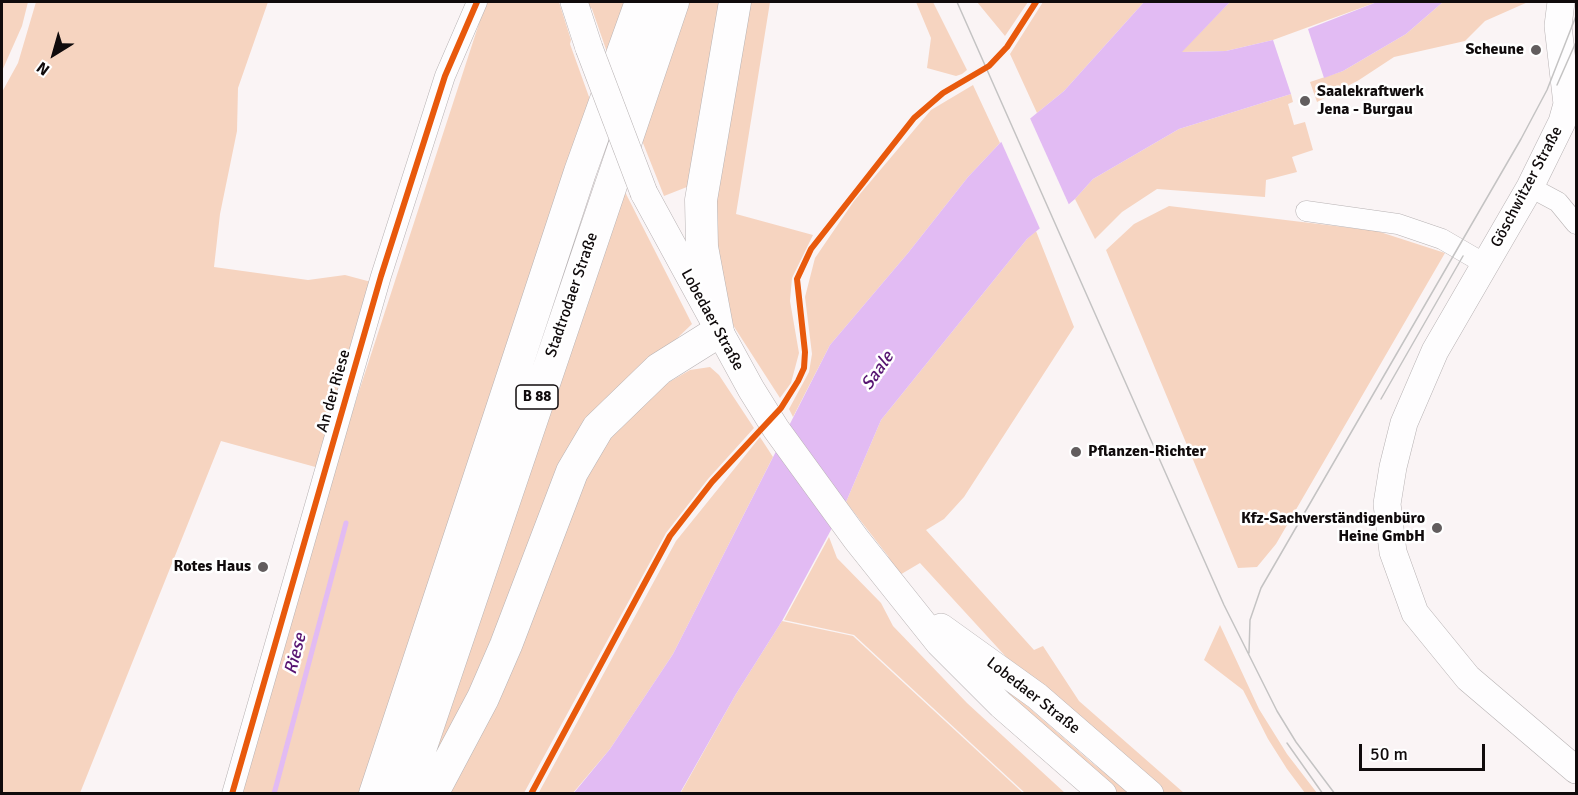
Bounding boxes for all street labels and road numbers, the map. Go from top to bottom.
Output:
street label: Göschwitzer Straße [1487,123,1567,251]
street label: Stadtrodaer Straße [542,230,602,360]
street label: Lobedaer Straße [676,266,748,374]
street label: An der Riese [313,348,355,434]
road number: B 88 [516,385,558,409]
street label: Lobedaer Straße [983,654,1083,738]

